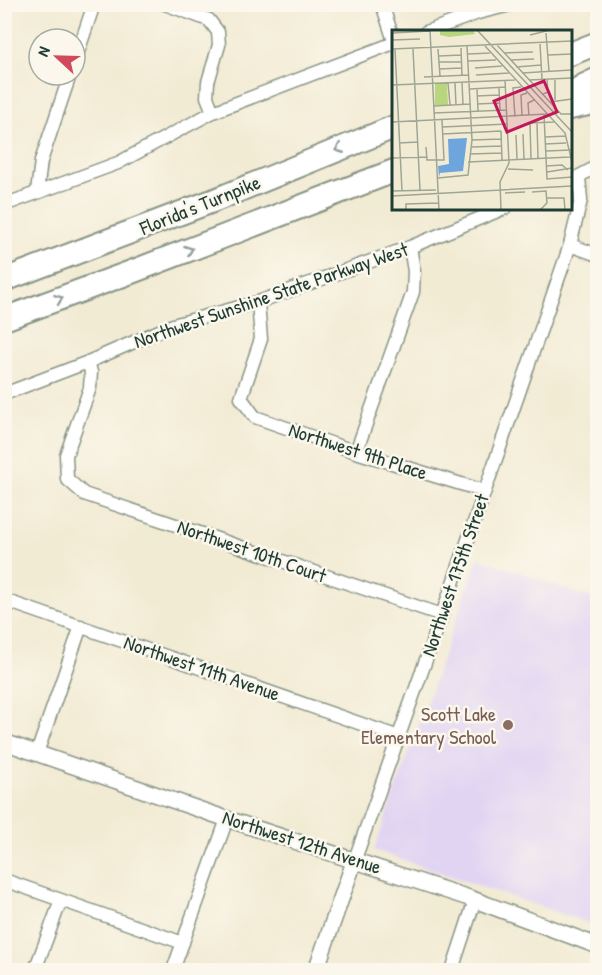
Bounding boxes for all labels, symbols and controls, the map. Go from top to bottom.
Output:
north arrow [27,27,87,87]
inset map [392,30,572,210]
text: N [31,43,55,59]
one-way arrow [335,142,346,154]
street label: Florida's Turnpike [135,168,264,241]
street label: Northwest Sunshine State Parkway West [130,234,413,354]
one-way arrow [183,245,194,257]
one-way arrow [54,293,64,306]
street label: Northwest 9th Place [286,415,431,486]
street label: Northwest 175th Street [414,489,495,660]
street label: Northwest 10th Court [174,512,331,589]
street label: Northwest 11th Avenue [121,628,284,707]
place label: Scott Lake Elementary School [361,700,497,750]
marker: Scott Lake Elementary School [501,718,515,732]
street label: Northwest 12th Avenue [219,803,385,880]

